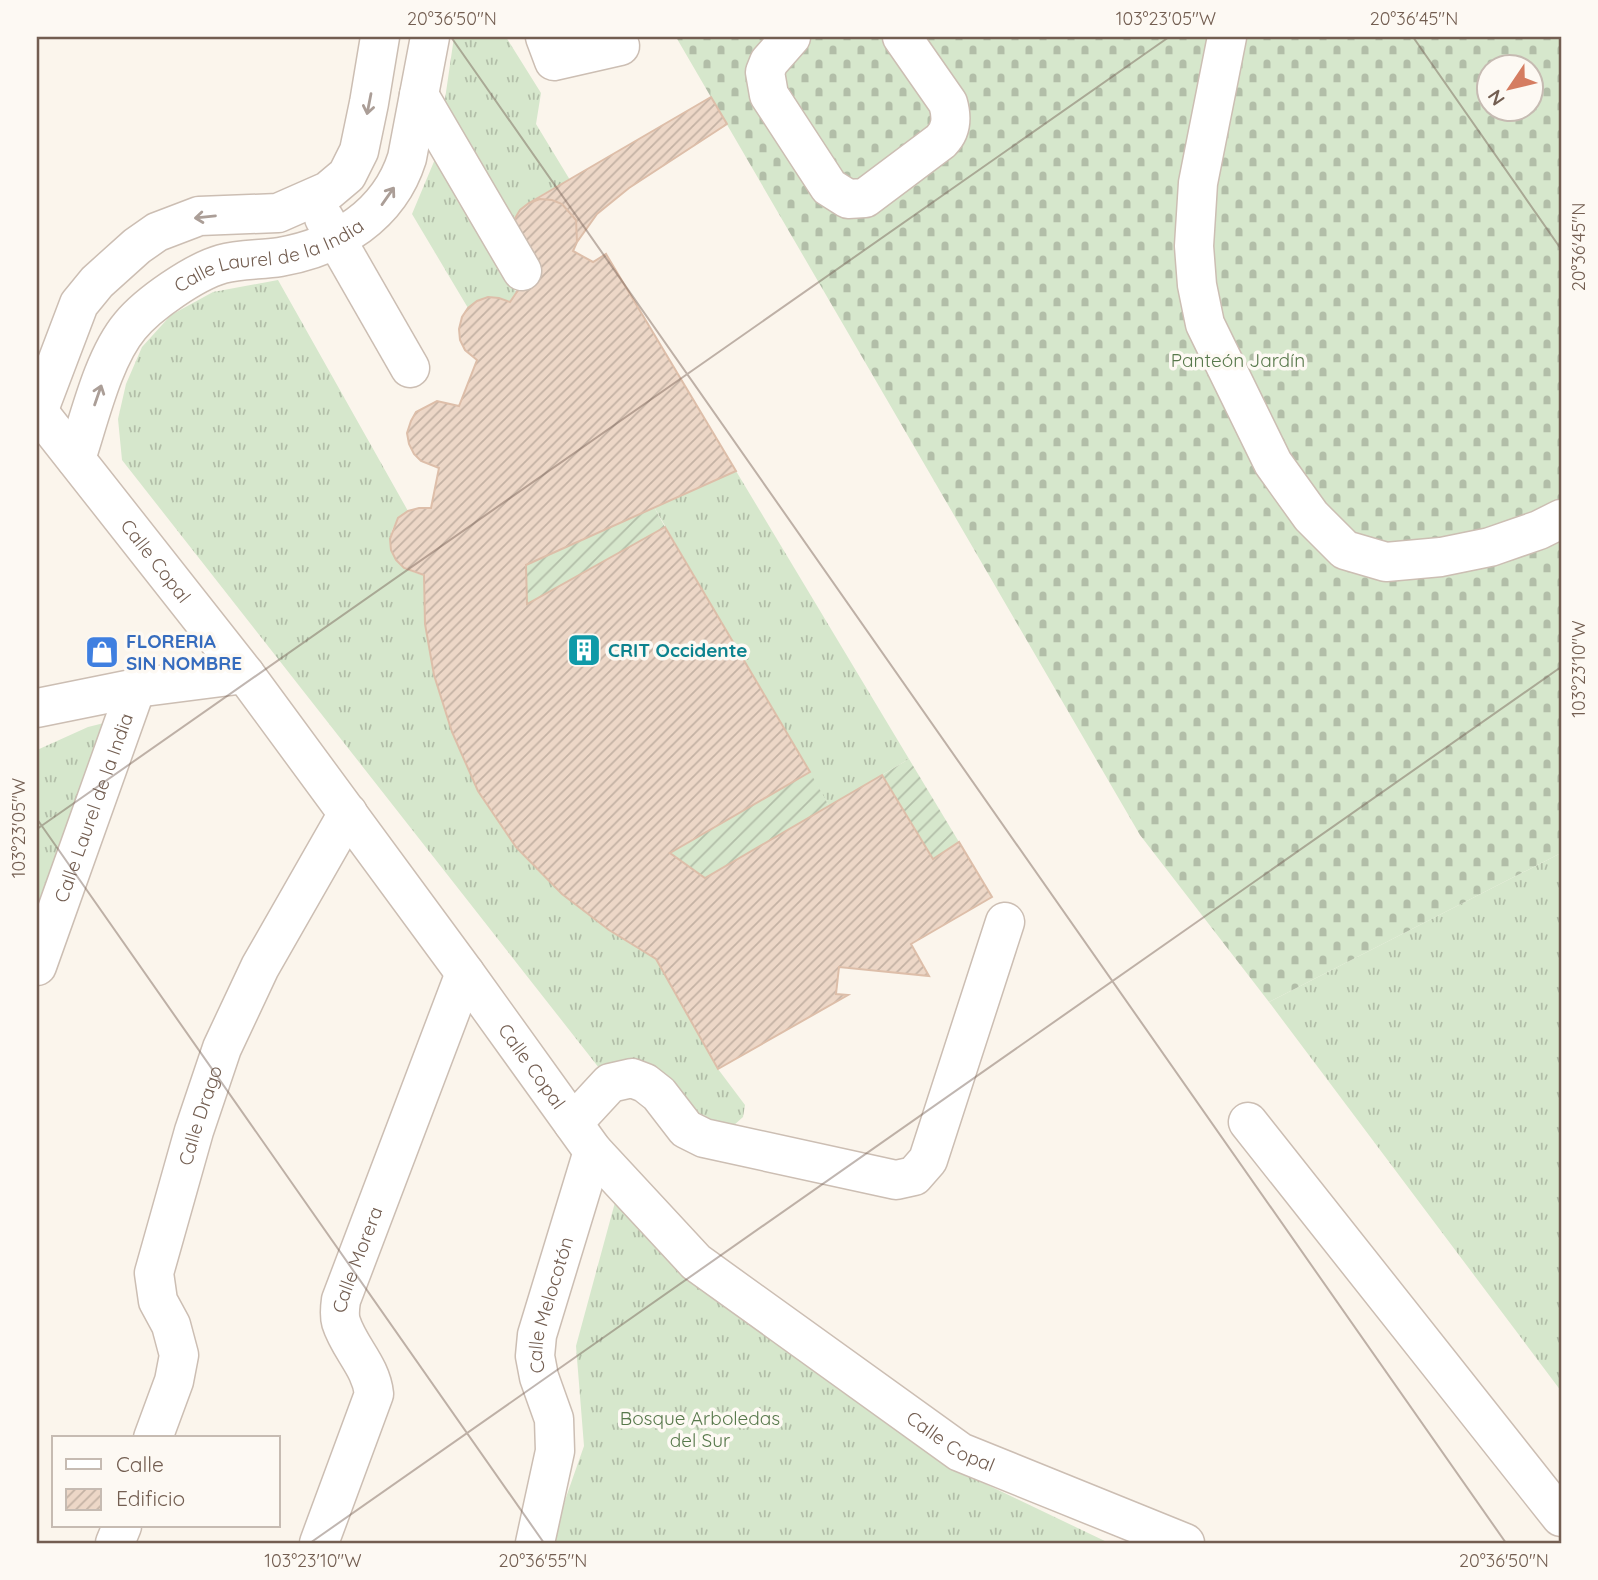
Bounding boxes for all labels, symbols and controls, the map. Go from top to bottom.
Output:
text: 20°36'50"N [407,7,497,30]
text: 103°23'05"W [1116,7,1216,30]
text: 20°36'45"N [1370,7,1458,30]
north arrow [1476,52,1546,122]
text: N [1482,85,1510,110]
one-way arrow [362,92,375,115]
one-way arrow [381,187,395,206]
text: 20°36'45"N [1567,203,1590,291]
one-way arrow [194,210,217,223]
street label: Calle Laurel de la India [169,213,368,298]
park label: Panteón Jardín [1171,348,1305,372]
one-way arrow [93,384,105,406]
street label: Calle Copal [116,514,196,607]
text: 103°23'10"W [1567,620,1590,718]
place label: FLORERIA SIN NOMBRE [126,629,242,675]
building icon: CRIT Occidente [565,631,603,669]
shop icon: FLORERIA SIN NOMBRE [83,633,121,671]
place label: CRIT Occidente [608,638,748,662]
street label: Calle Laurel de la India [49,710,138,906]
text: 103°23'05"W [7,778,30,878]
street label: Calle Copal [493,1019,571,1114]
street label: Calle Drago [173,1062,227,1168]
street label: Calle Morera [328,1203,387,1314]
street label: Calle Melocotón [523,1234,578,1375]
street label: Calle Copal [902,1405,998,1477]
park label: Bosque Arboledas del Sur [620,1406,780,1452]
legend [52,1436,280,1528]
text: Calle [116,1451,164,1477]
text: Edificio [116,1485,185,1511]
text: 103°23'10"W [264,1549,362,1572]
text: 20°36'55"N [499,1549,587,1572]
text: 20°36'50"N [1459,1549,1549,1572]

